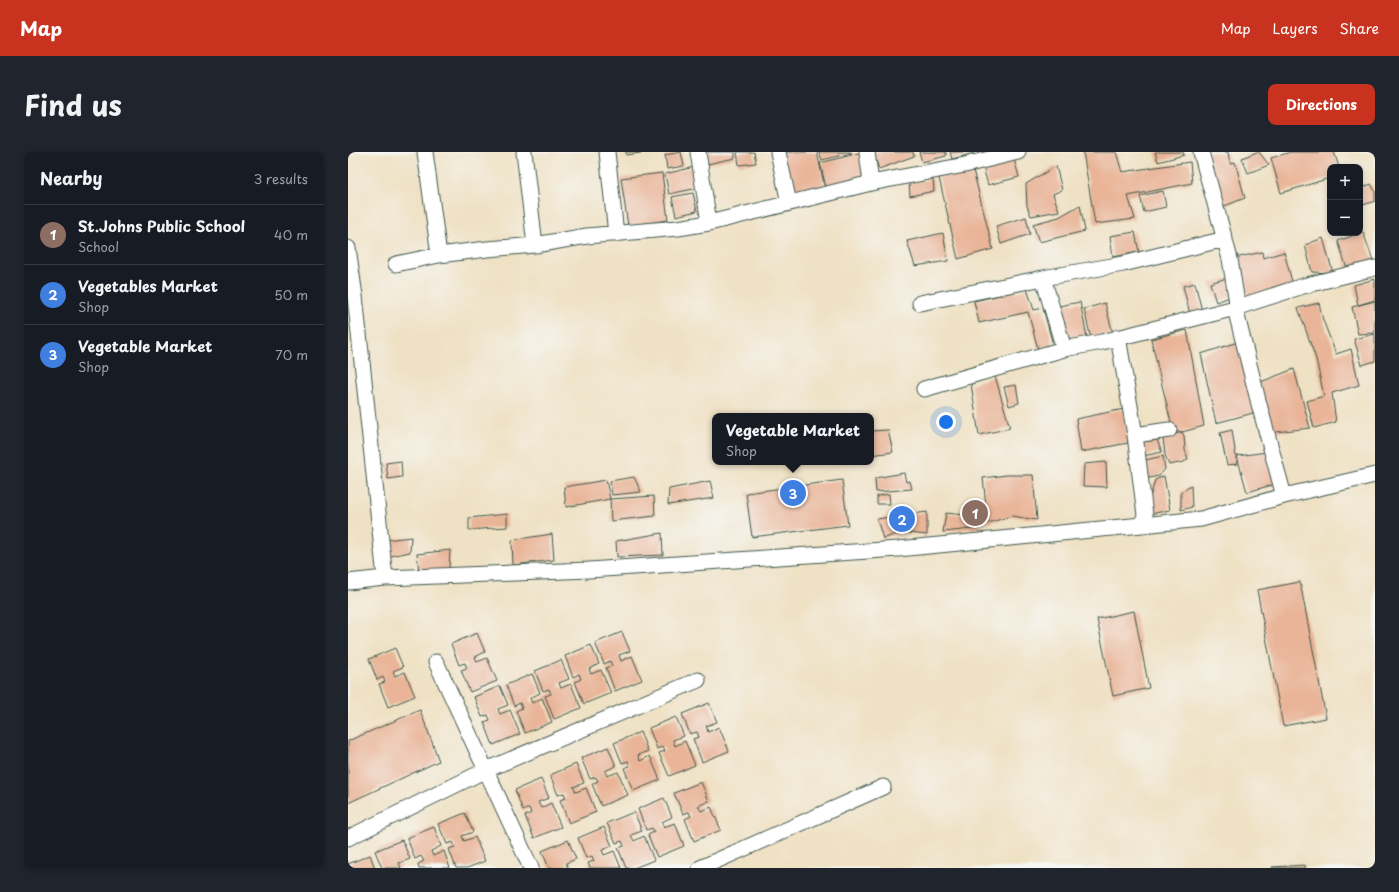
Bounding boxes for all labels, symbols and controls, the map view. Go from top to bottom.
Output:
text: Map [20,14,62,42]
text: Map [1221,18,1251,39]
text: Layers [1273,18,1318,39]
text: Share [1340,18,1379,39]
text: Find us [24,83,122,126]
button: Directions [1268,84,1375,125]
map controls [1327,164,1363,236]
button: + [1327,164,1363,200]
text: Nearby [40,165,102,191]
text: 3 results [254,169,308,188]
button: − [1327,200,1363,236]
text: St.Johns Public School [78,214,245,237]
text: 1 [50,225,56,244]
text: 40 m [274,225,308,244]
text: School [78,237,119,256]
text: Vegetables Market [78,274,218,297]
text: 2 [48,285,58,304]
text: 50 m [274,285,308,304]
text: Shop [78,297,109,316]
text: Vegetable Market [78,334,212,357]
text: 3 [49,345,57,364]
text: 70 m [275,345,308,364]
text: Shop [78,357,109,376]
your location [936,412,956,432]
popup [712,413,874,465]
text: Vegetable Market [726,418,860,441]
text: Shop [726,441,757,460]
pin: 3 [780,478,806,508]
pin: 1 [962,498,988,528]
pin: 2 [889,504,915,534]

